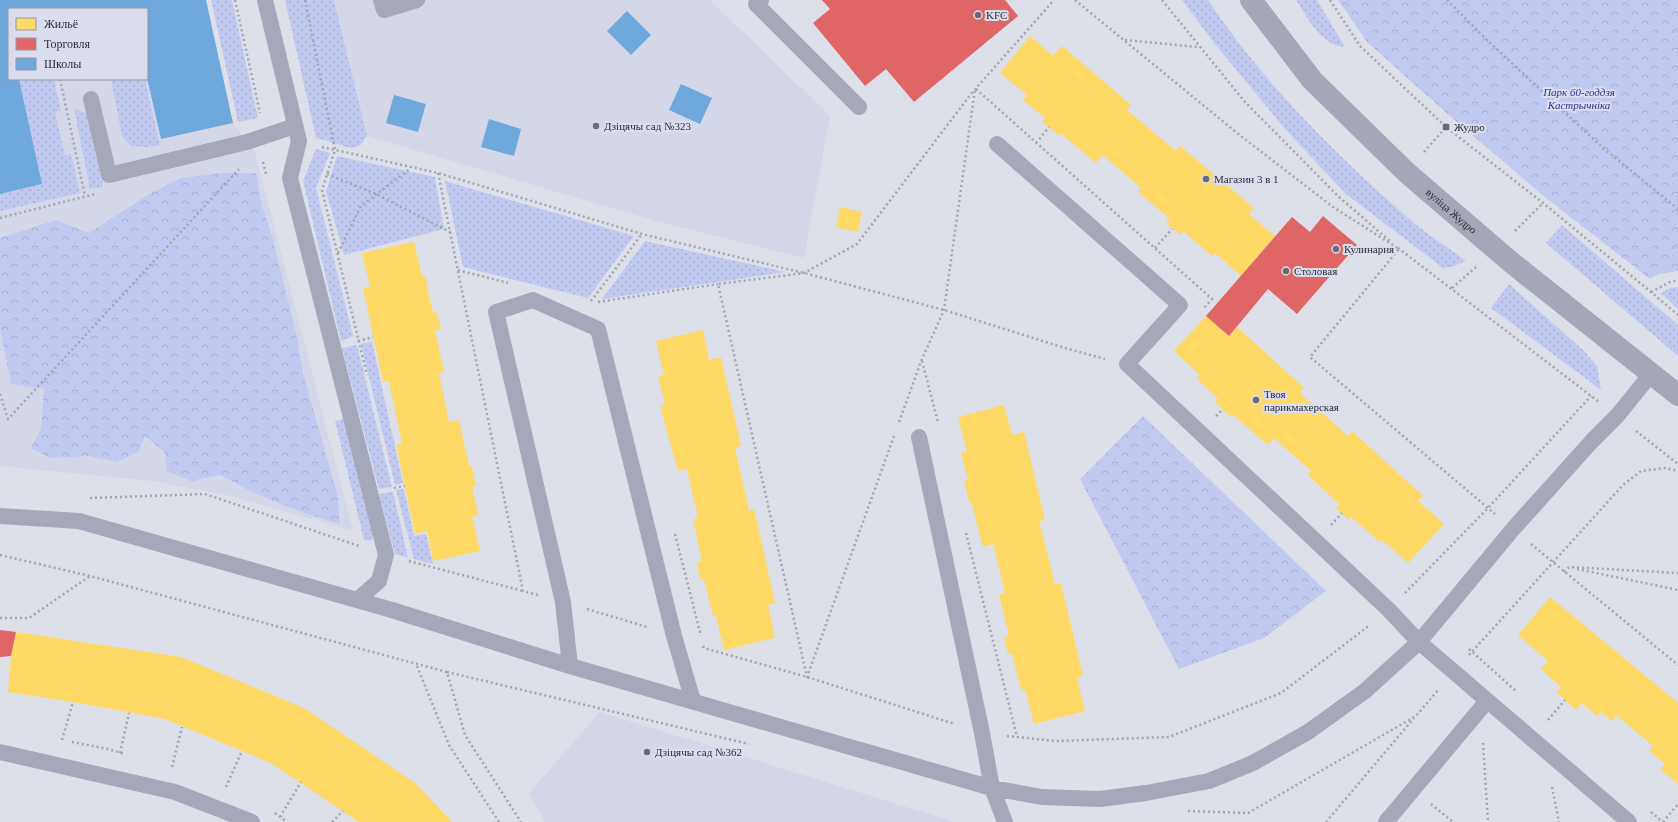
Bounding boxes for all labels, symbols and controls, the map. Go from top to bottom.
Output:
legend [8,8,148,80]
place label: KFC [986,9,1007,21]
marker: KFC [973,10,983,20]
text: Жильё [44,17,78,31]
text: Торговля [44,37,91,51]
text: Школы [44,57,81,71]
park label: Парк 60-годдзя Кастрычніка [1542,86,1615,111]
place label: Дзіцячы сад №323 [604,120,692,132]
marker: Дзіцячы сад №323 [591,121,601,131]
place label: Жудро [1454,121,1485,133]
marker: Жудро [1441,122,1451,132]
place label: Магазин 3 в 1 [1214,173,1279,185]
marker: Магазин 3 в 1 [1201,174,1211,184]
street label: вуліца Жудро [1424,186,1480,236]
place label: Кулинария [1344,243,1394,255]
marker: Кулинария [1331,244,1341,254]
place label: Столовая [1294,265,1337,277]
marker: Столовая [1281,266,1291,276]
place label: Твоя парикмахерская [1264,388,1339,413]
marker: Твоя парикмахерская [1251,395,1261,405]
place label: Дзіцячы сад №362 [655,746,742,758]
marker: Дзіцячы сад №362 [642,747,652,757]

